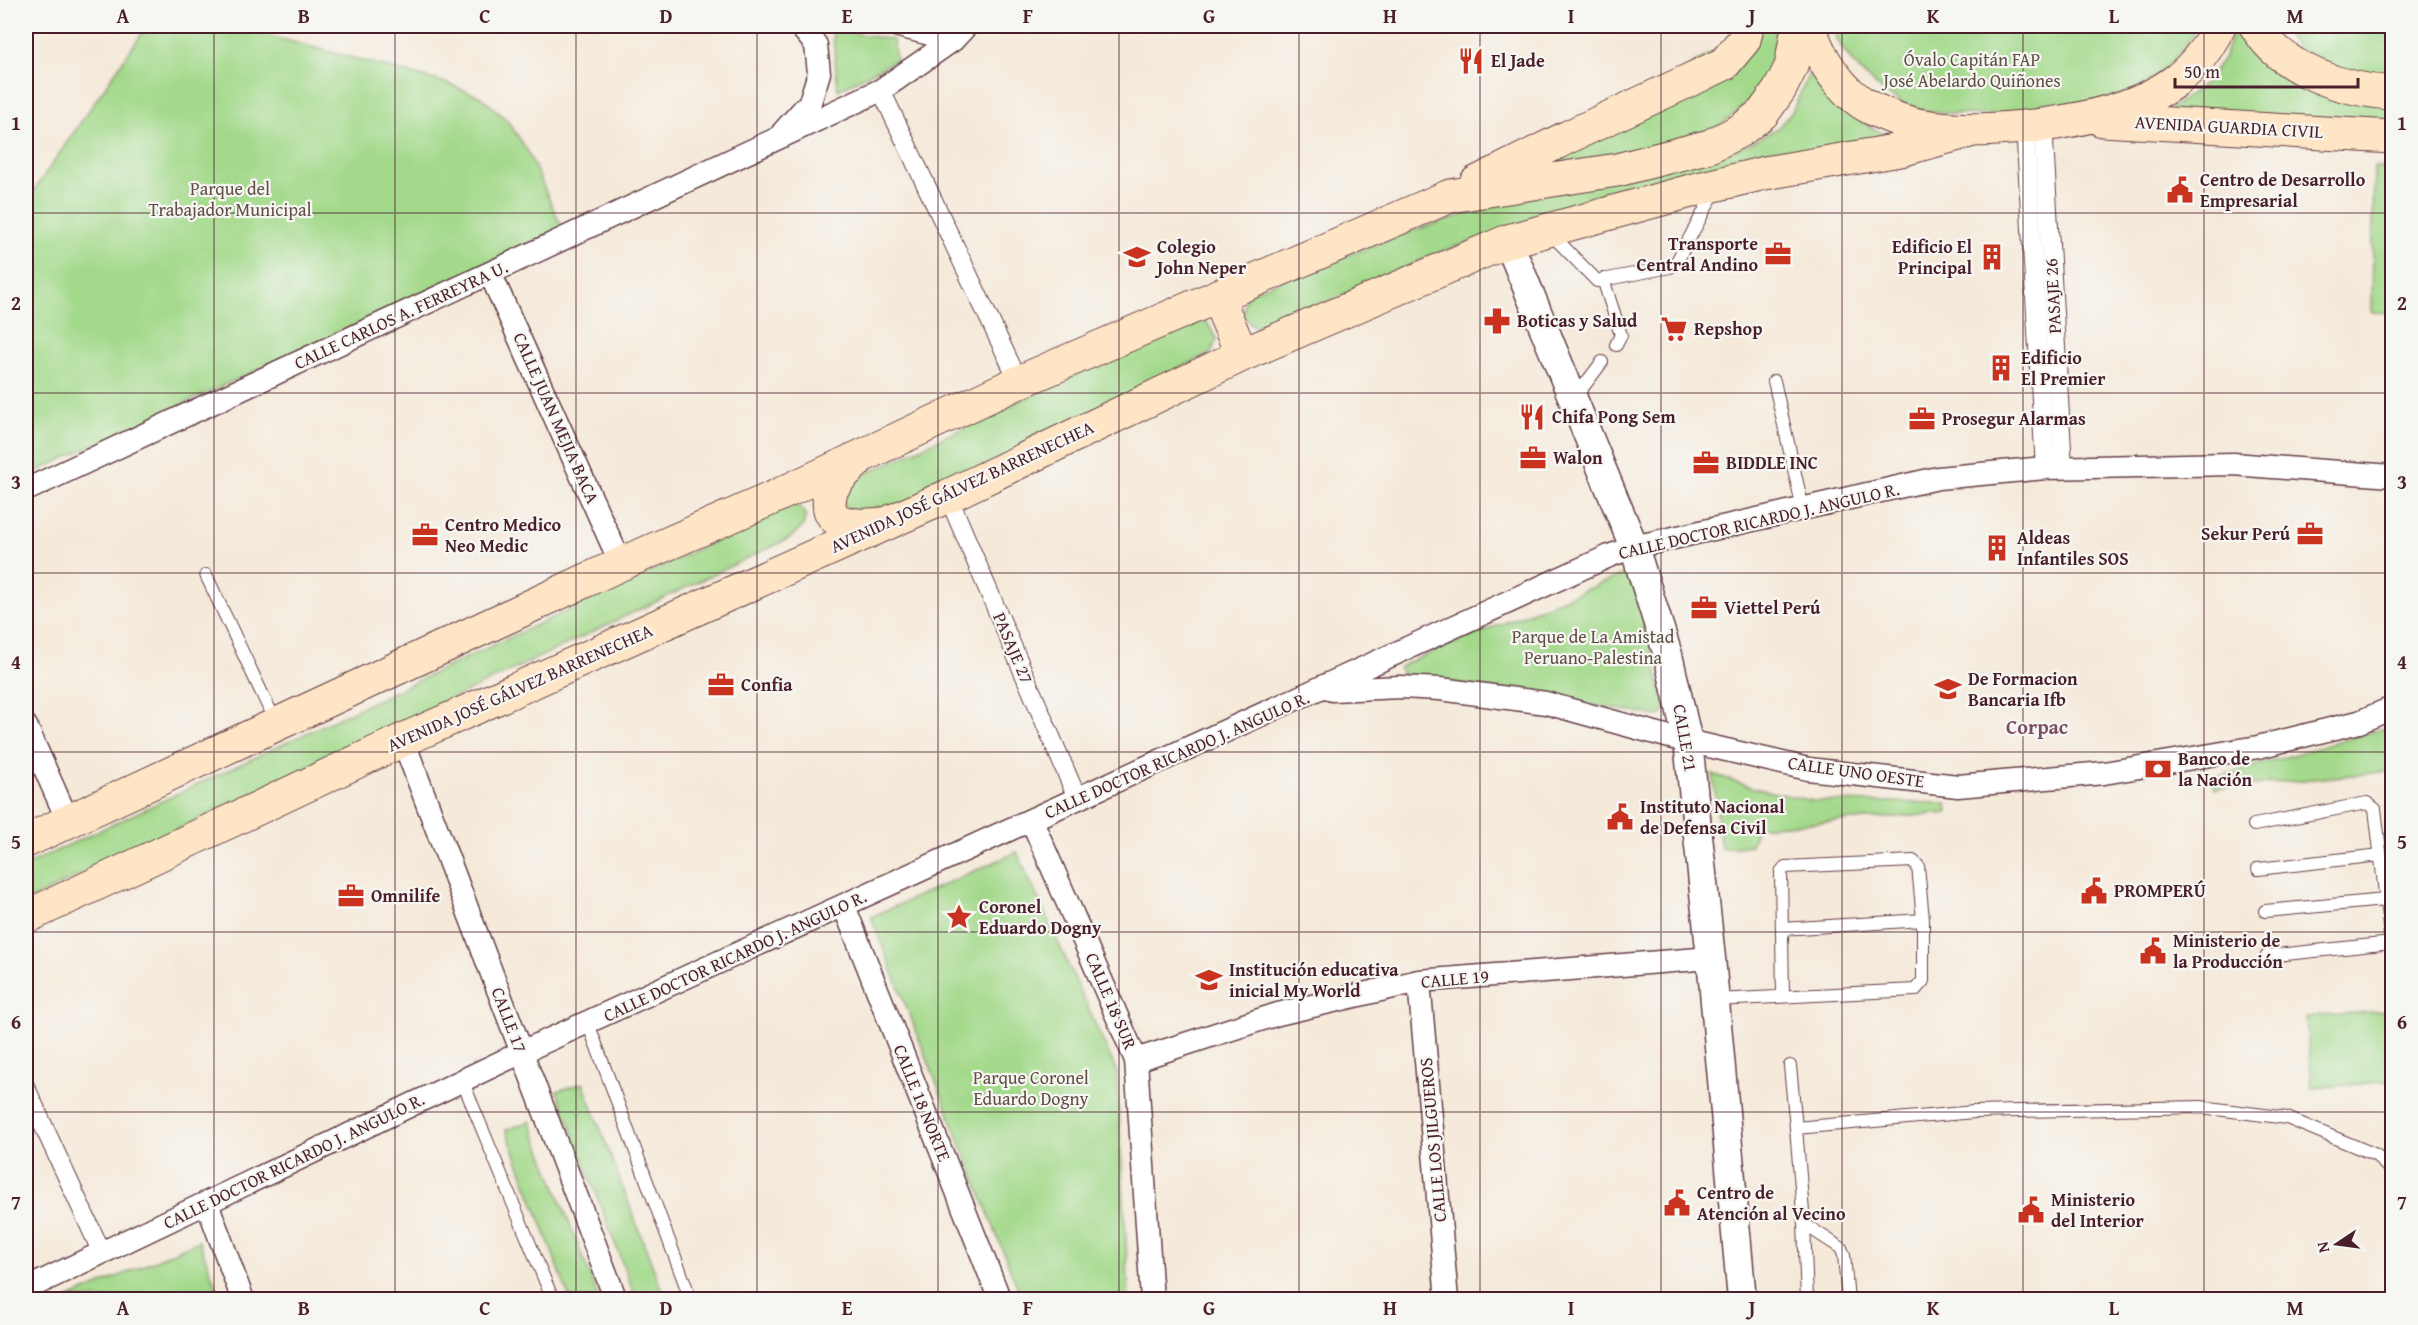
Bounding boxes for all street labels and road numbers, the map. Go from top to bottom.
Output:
street label: AVENIDA GUARDIA CIVIL [2134,108,2324,145]
street label: CALLE CARLOS A. FERREYRA U. [289,253,512,376]
street label: PASAJE 26 [2037,258,2068,334]
street label: CALLE JUAN MEJIA BACA [506,328,606,508]
street label: AVENIDA JOSÉ GÁLVEZ BARRENECHEA [826,413,1098,560]
street label: CALLE DOCTOR RICARDO J. ANGULO R. [1616,475,1902,566]
street label: PASAJE 27 [986,608,1041,688]
street label: AVENIDA JOSÉ GÁLVEZ BARRENECHEA [383,617,657,758]
street label: CALLE DOCTOR RICARDO J. ANGULO R. [1040,684,1314,825]
street label: CALLE 21 [1666,702,1705,774]
street label: CALLE UNO OESTE [1786,749,1926,794]
street label: CALLE DOCTOR RICARDO J. ANGULO R. [599,883,871,1029]
street label: CALLE 18 SUR [1079,948,1144,1054]
street label: CALLE 19 [1420,962,1490,995]
street label: CALLE 17 [485,983,534,1056]
street label: CALLE 18 NORTE [887,1040,958,1165]
street label: CALLE LOS JILGUEROS [1412,1057,1453,1223]
street label: CALLE DOCTOR RICARDO J. ANGULO R. [159,1085,429,1236]

